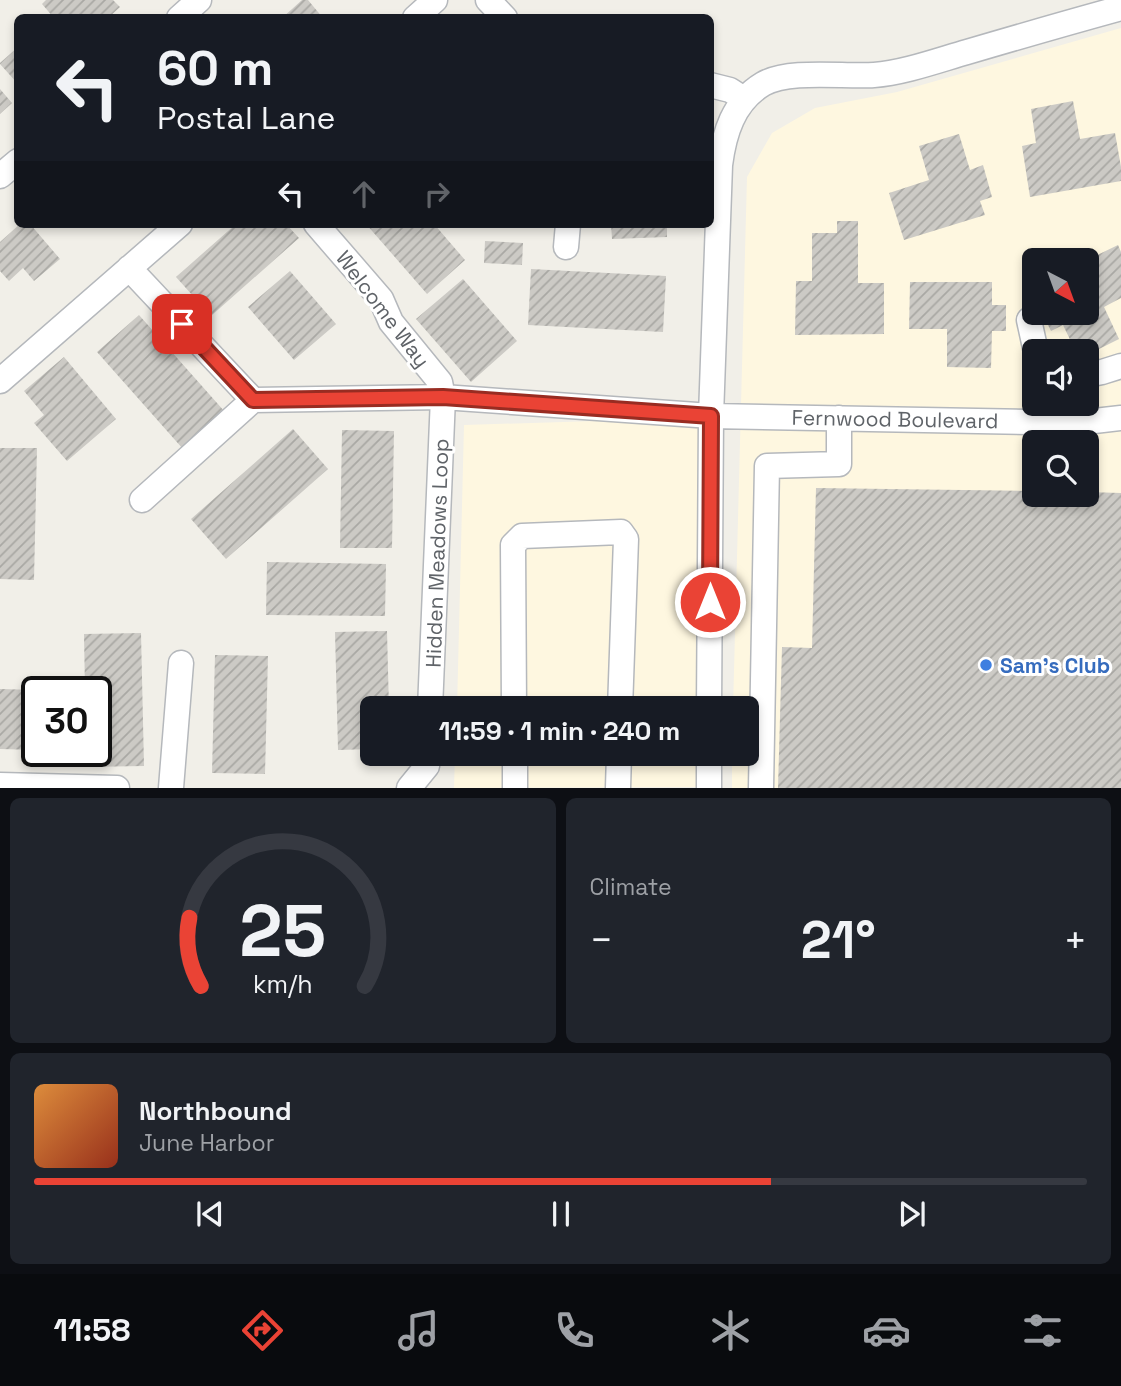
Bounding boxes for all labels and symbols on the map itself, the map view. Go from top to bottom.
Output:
street label: Welcome Way [330,245,436,373]
north arrow [1022,248,1099,326]
pin [152,294,212,354]
street label: Fernwood Boulevard [791,404,999,434]
street label: Hidden Meadows Loop [420,438,454,668]
position arrow [673,565,747,639]
place label: Sam's Club [1000,652,1110,679]
marker: Sam's Club [978,657,994,673]
speed limit sign: 30 [21,676,112,767]

